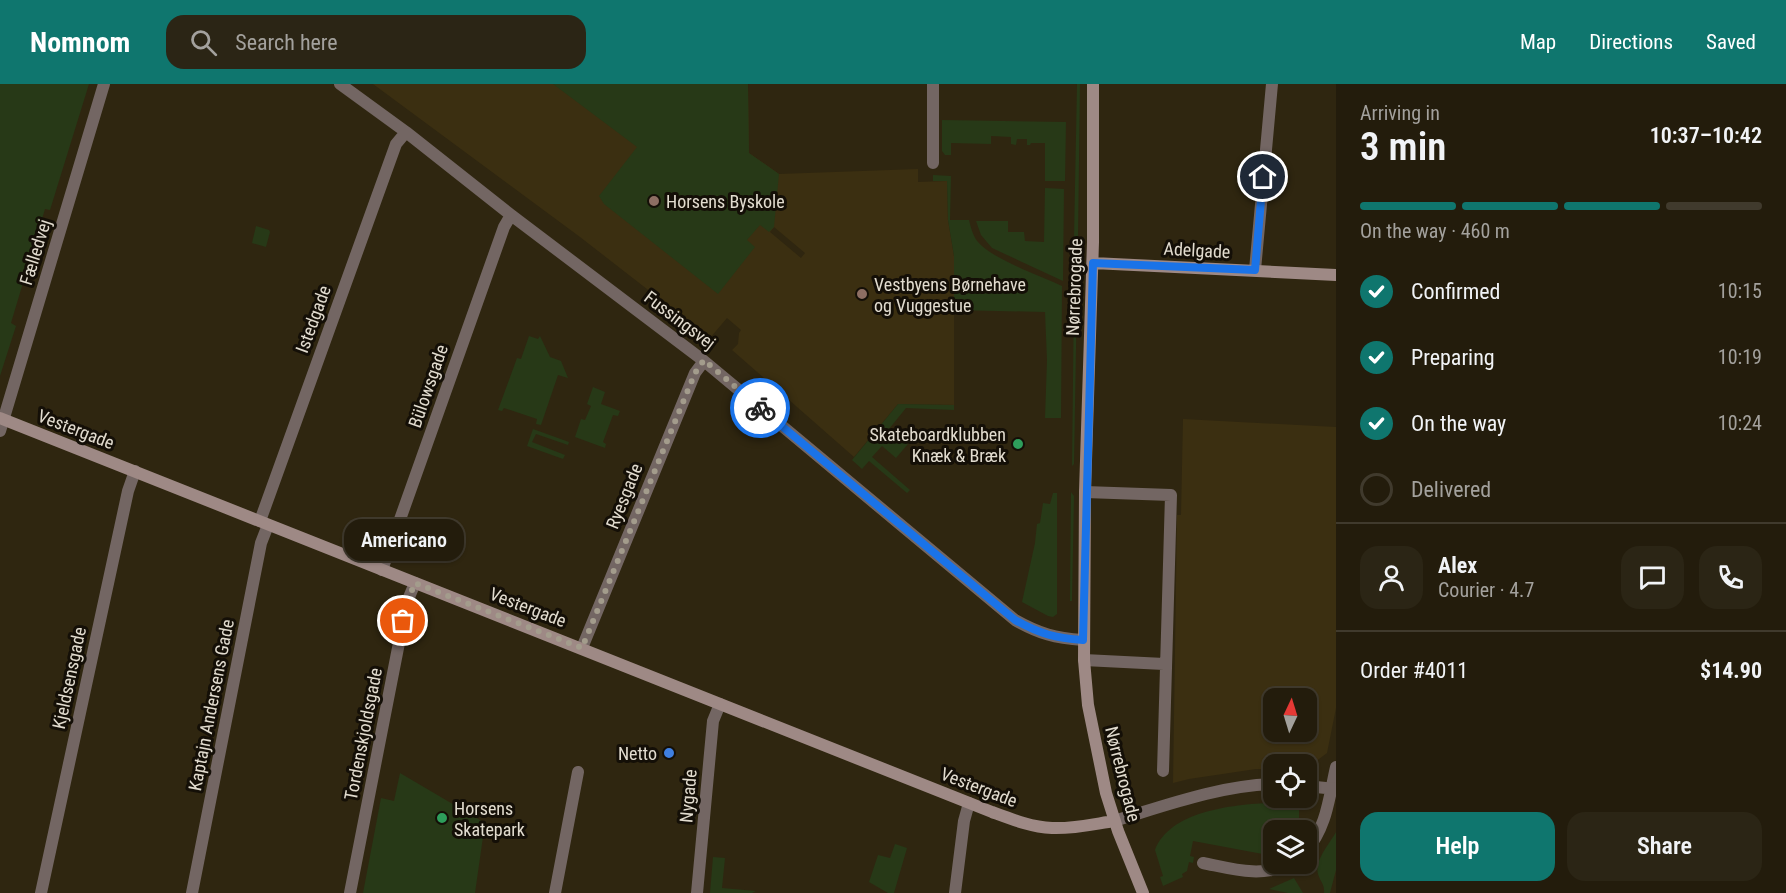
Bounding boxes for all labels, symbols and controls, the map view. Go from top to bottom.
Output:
search box [166,15,586,69]
text: Nomnom [30,26,130,59]
icon: search [187,26,220,59]
text: Search here [235,30,338,55]
text: Map [1520,30,1556,54]
text: Directions [1589,30,1673,54]
text: Saved [1706,30,1756,54]
text: Arriving in [1360,101,1440,125]
text: 10:37–10:42 [1650,123,1762,148]
text: 3 min [1360,124,1446,170]
pin [1237,151,1288,202]
icon: home [1246,160,1279,193]
place label: Horsens Byskole [666,191,785,212]
marker: Horsens Byskole [647,194,661,208]
street label: Fælledvej [15,217,55,287]
text: On the way · 460 m [1360,219,1510,243]
street label: Nørrebrogade [1062,238,1086,336]
street label: Adelgade [1163,238,1231,262]
place label: Vestbyens Børnehave og Vuggestue [874,274,1026,316]
icon: check [1360,275,1393,308]
text: Confirmed [1411,279,1500,304]
text: 10:15 [1718,279,1762,303]
street label: Istedgade [291,282,335,356]
street label: Fussingsvej [640,286,720,354]
marker: Vestbyens Børnehave og Vuggestue [855,287,869,301]
icon: check [1360,341,1393,374]
street label: Bülowsgade [404,342,452,430]
text: Preparing [1411,345,1495,370]
text: 10:19 [1718,345,1762,369]
courier [730,378,790,438]
icon: bike [744,392,777,425]
street label: Vestergade [35,405,117,453]
icon: check [1360,407,1393,440]
text: On the way [1411,411,1506,436]
text: 10:24 [1718,411,1762,435]
place label: Skateboardklubben Knæk & Bræk [870,424,1006,466]
marker: Skateboardklubben Knæk & Bræk [1011,437,1025,451]
street label: Ryesgade [601,460,647,532]
text: Delivered [1411,477,1491,502]
callout: Americano [343,519,463,561]
text: Americano [361,528,447,552]
button: person [1360,546,1423,609]
button: chat [1621,546,1684,609]
button: phone [1699,546,1762,609]
text: Alex [1438,553,1477,578]
text: Courier · 4.7 [1438,578,1534,602]
street label: Vestergade [487,583,569,631]
pin [377,595,428,646]
icon: bag [386,604,419,637]
street label: Kaptajn Andersens Gade [184,617,238,793]
street label: Kjeldsensgade [48,625,90,731]
text: Order #4011 [1360,658,1468,683]
text: $14.90 [1700,658,1762,683]
street label: Tordenskjoldsgade [340,666,386,802]
north arrow [1263,688,1317,742]
map controls [1263,688,1317,874]
street label: Nørrebrogade [1101,724,1145,824]
place label: Netto [618,743,657,764]
marker: Netto [662,746,676,760]
button: locate [1263,754,1317,808]
street label: Vestergade [938,763,1020,811]
street label: Nygade [675,768,701,824]
place label: Horsens Skatepark [454,798,525,840]
marker: Horsens Skatepark [435,811,449,825]
button: Help [1360,812,1555,881]
button: Share [1567,812,1762,881]
button: layers [1263,820,1317,874]

